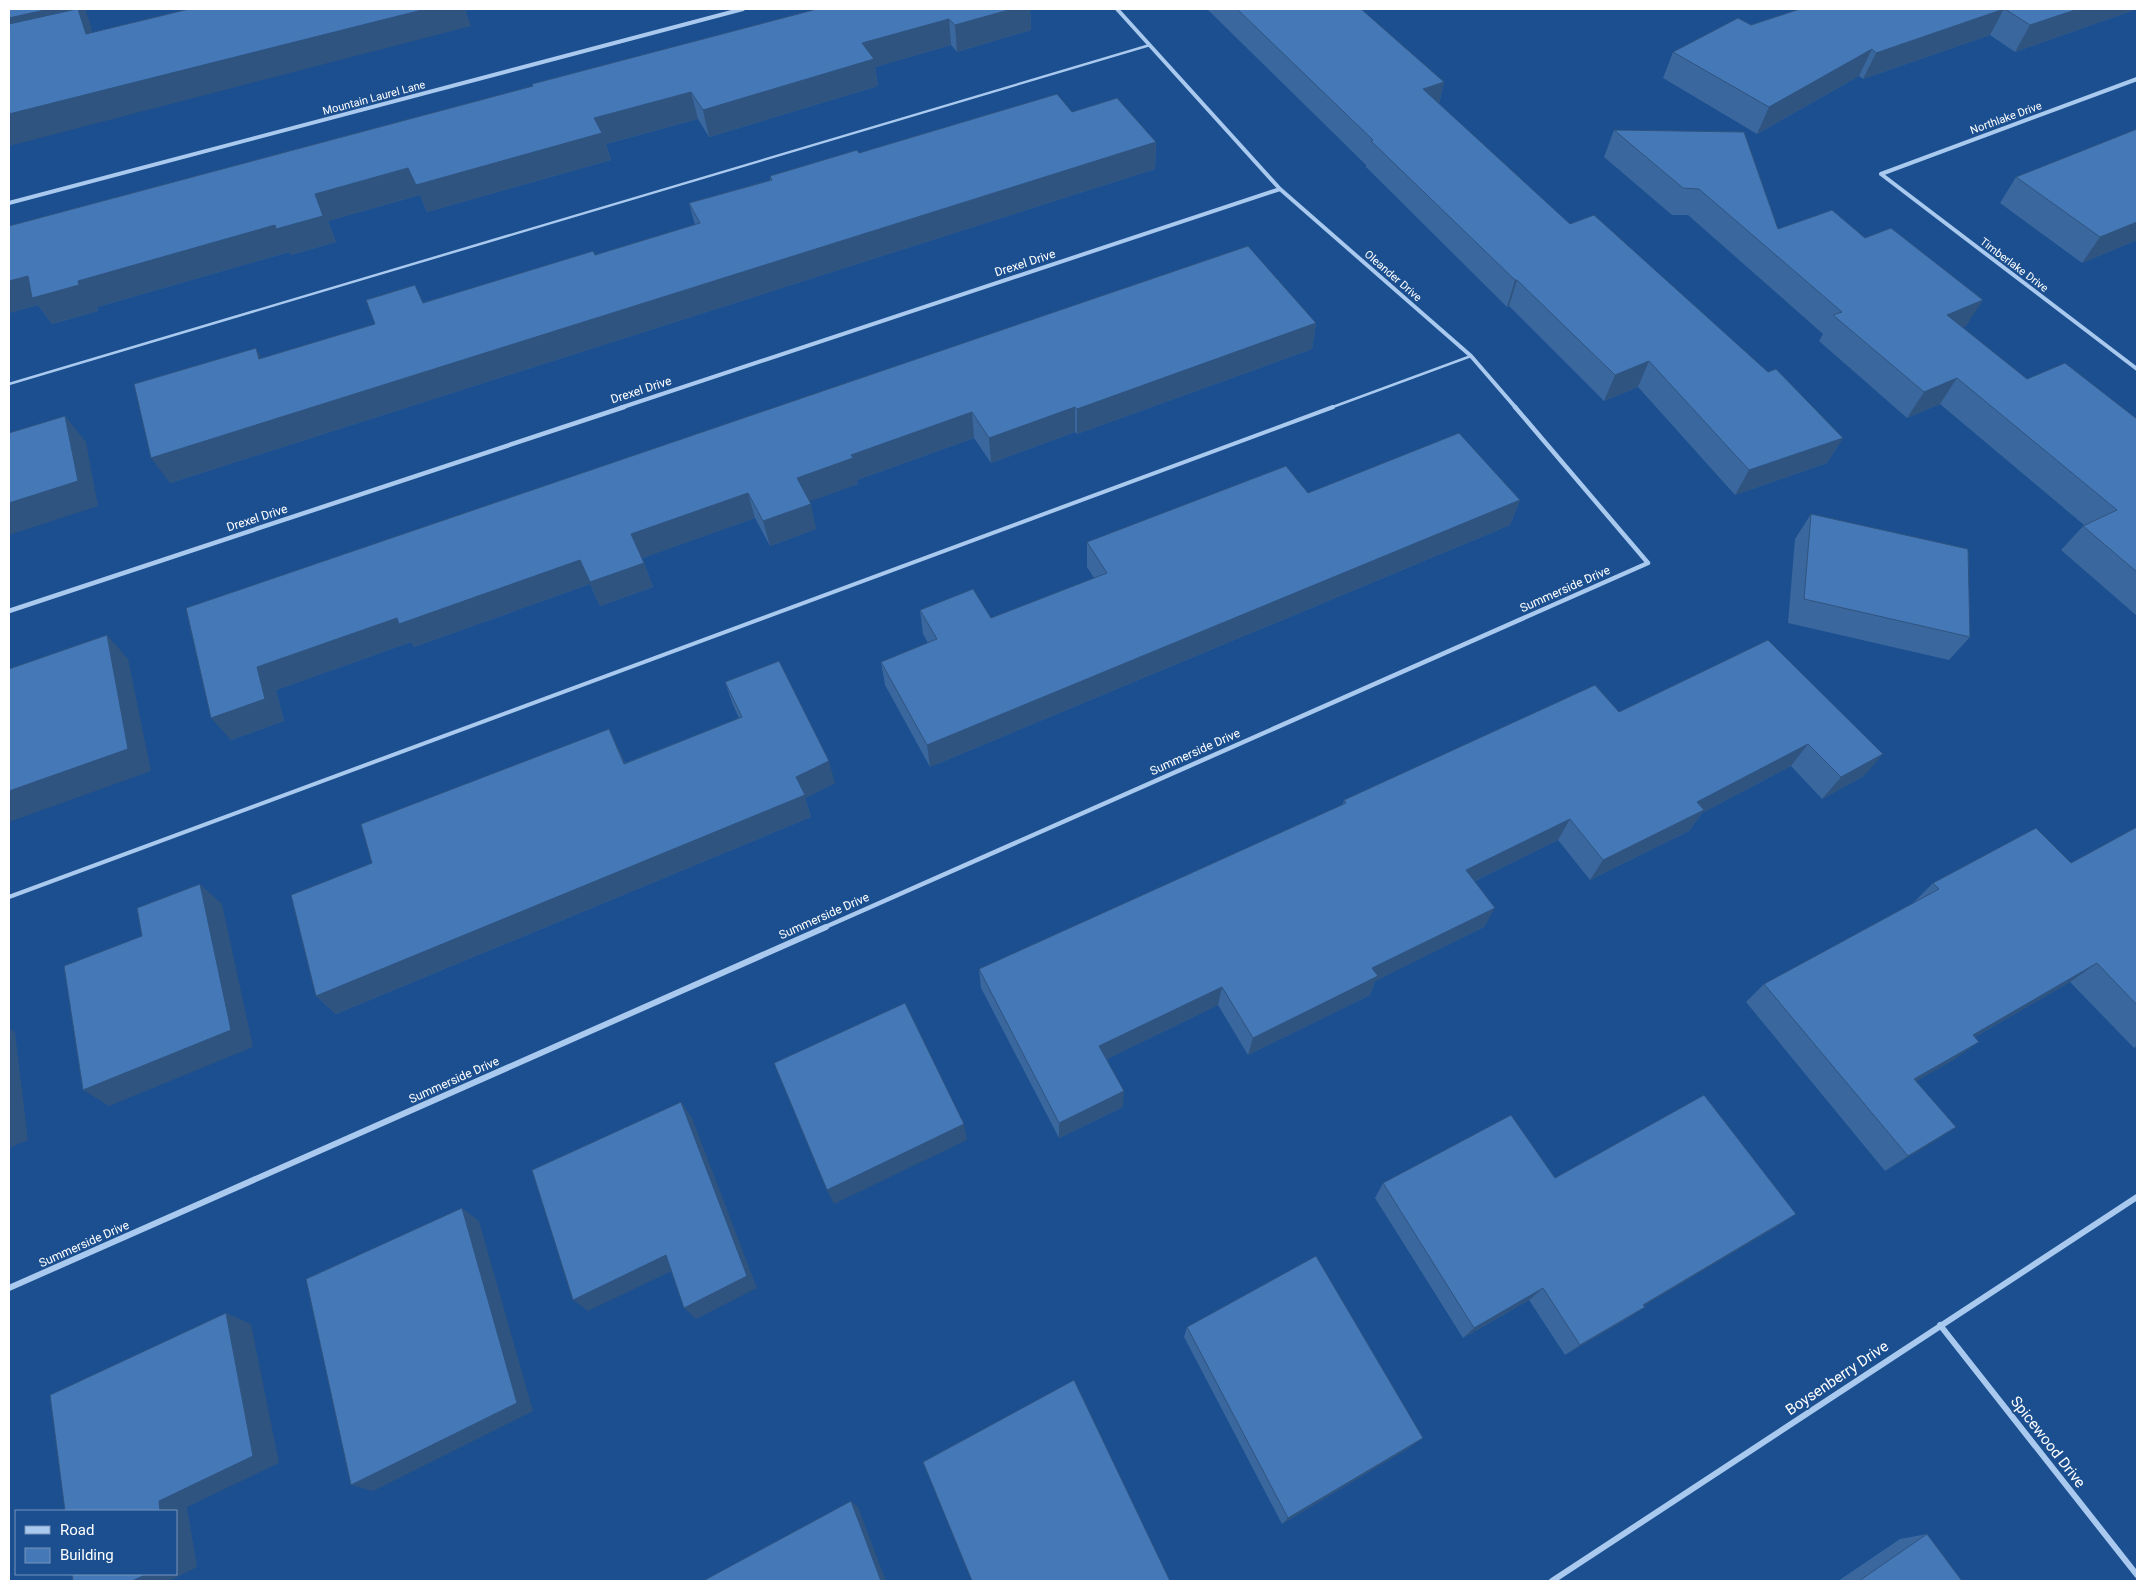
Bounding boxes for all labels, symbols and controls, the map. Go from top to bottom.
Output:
street label: Mountain Laurel Lane [321,78,427,118]
street label: Northlake Drive [1968,99,2044,137]
street label: Timberlake Drive [1977,235,2051,295]
street label: Drexel Drive [993,247,1057,279]
street label: Oleander Drive [1362,248,1424,304]
street label: Drexel Drive [609,374,673,406]
street label: Drexel Drive [225,502,289,534]
street label: Summerside Drive [1518,563,1612,615]
street label: Summerside Drive [1148,726,1242,778]
street label: Summerside Drive [777,890,871,942]
street label: Summerside Drive [407,1054,501,1106]
street label: Summerside Drive [37,1218,131,1270]
street label: Boysenberry Drive [1782,1337,1892,1419]
street label: Spicewood Drive [2007,1393,2089,1491]
legend [15,1510,178,1575]
text: Road [60,1521,94,1539]
text: Building [60,1546,114,1564]

